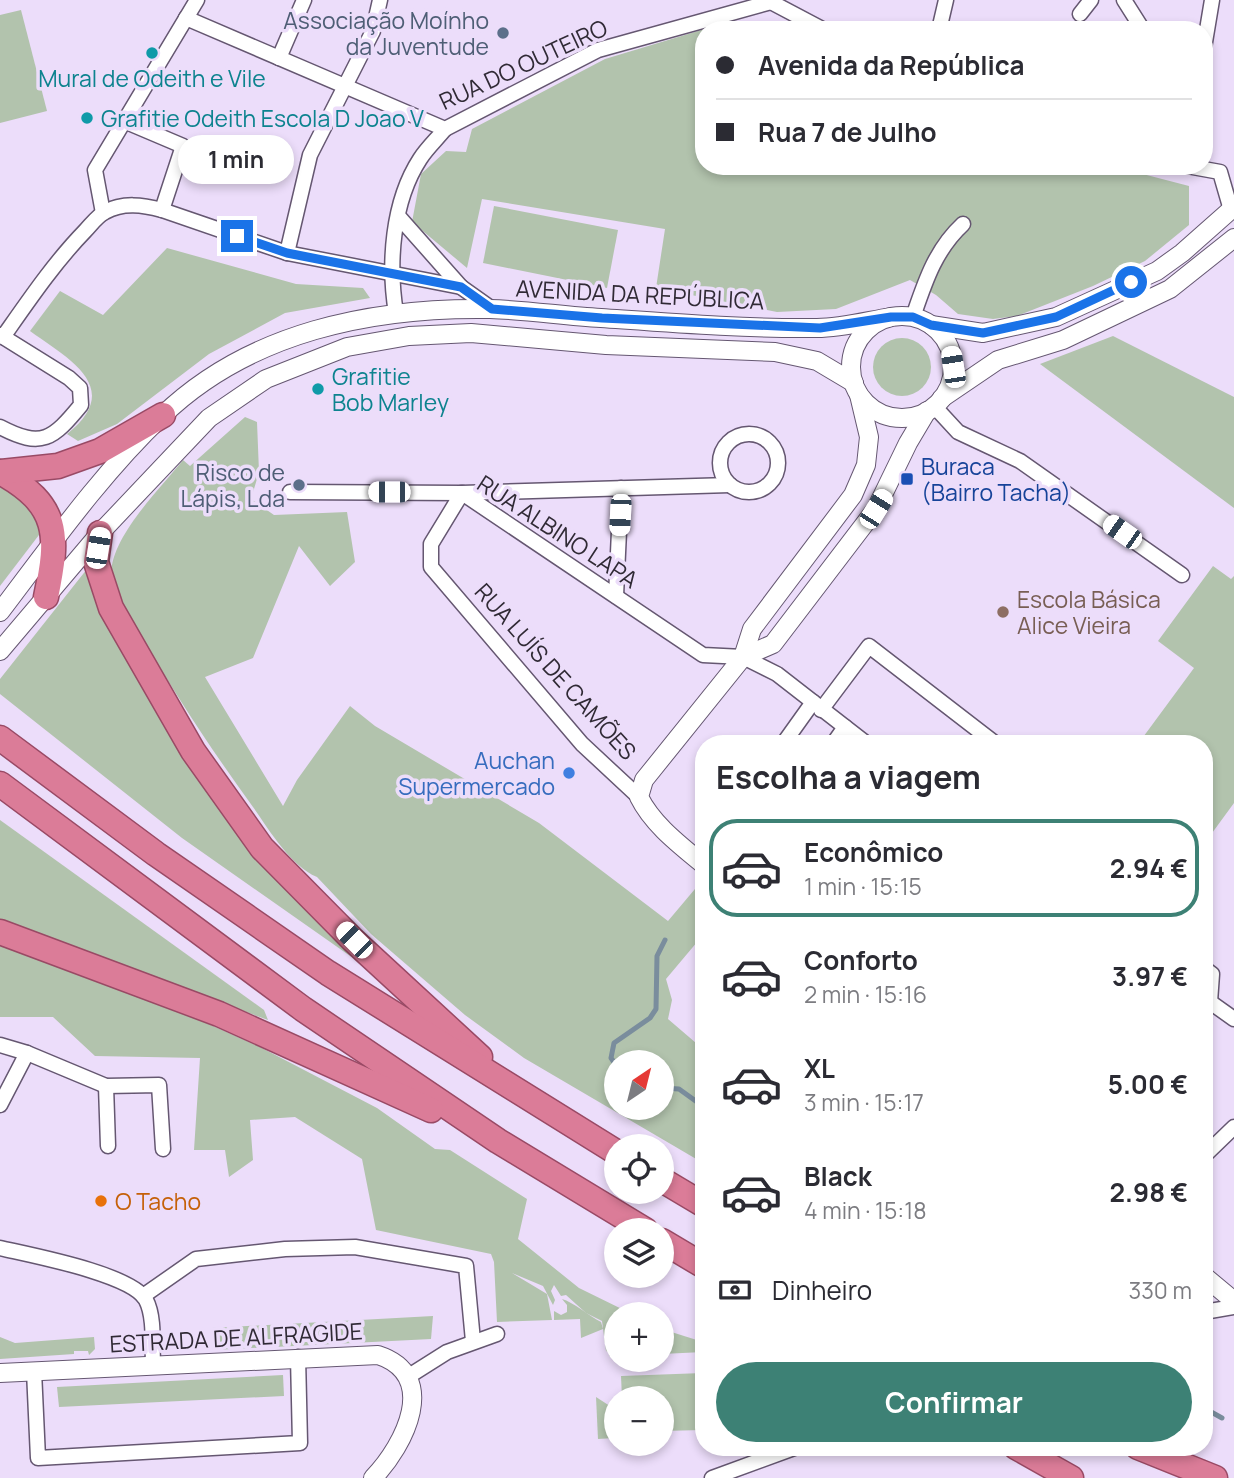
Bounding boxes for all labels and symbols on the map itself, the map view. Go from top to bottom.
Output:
place label: Associação Moínho da Juventude [283,4,489,62]
street label: RUA DO OUTEIRO [434,11,612,117]
marker: Associação Moínho da Juventude [495,25,511,41]
marker: Mural de Odeith e Vile [144,45,160,61]
place label: Mural de Odeith e Vile [38,62,266,94]
place label: Grafitie Odeith Escola D Joao V [101,102,424,134]
marker: Grafitie Odeith Escola D Joao V [79,110,95,126]
callout: 1 min [179,134,295,184]
route end [221,220,253,252]
route start [1115,266,1147,298]
street label: AVENIDA DA REPÚBLICA [515,272,765,317]
car [940,345,967,389]
place label: Grafitie Bob Marley [332,360,449,418]
marker: Grafitie Bob Marley [310,381,326,397]
place label: Buraca (Bairro Tacha) [921,450,1071,508]
place label: Risco de Lápis, Lda [181,456,285,514]
street label: RUA ALBINO LAPA [471,467,645,595]
marker: Buraca (Bairro Tacha) [899,471,915,487]
marker: Risco de Lápis, Lda [291,477,307,493]
car [369,482,411,503]
car [856,486,897,532]
car [609,493,632,537]
car [1099,511,1146,553]
car [85,526,112,570]
street label: RUA LUÍS DE CAMÕES [468,576,644,766]
place label: Escola Básica Alice Vieira [1017,583,1161,641]
marker: Escola Básica Alice Vieira [995,604,1011,620]
place label: Auchan Supermercado [398,744,555,802]
marker: Auchan Supermercado [561,765,577,781]
car [332,918,377,962]
north arrow [604,1050,674,1120]
place label: O Tacho [115,1185,201,1217]
marker: O Tacho [93,1193,109,1209]
street label: ESTRADA DE ALFRAGIDE [109,1314,363,1360]

